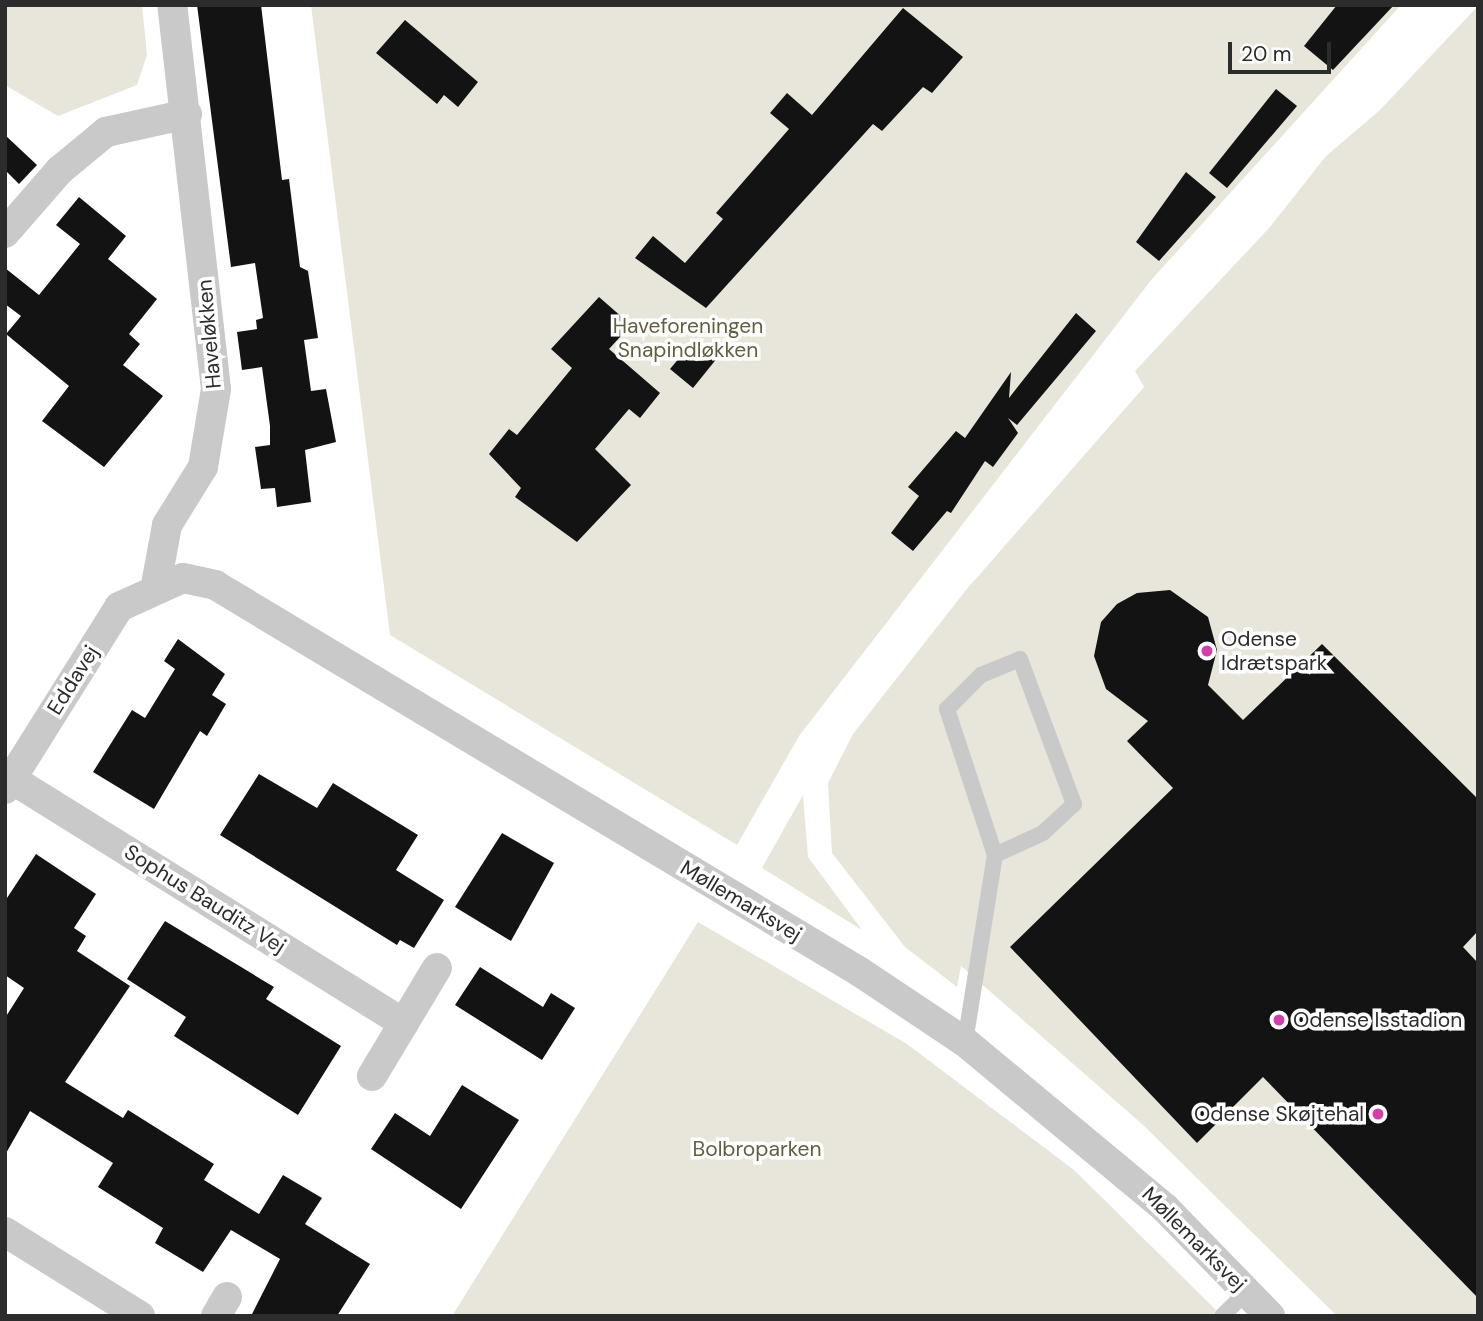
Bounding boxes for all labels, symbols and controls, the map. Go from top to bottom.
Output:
scale bar [1231,28,1334,72]
text: 20 m [1241,40,1292,68]
street label: Haveløkken [192,278,226,390]
park label: Haveforeningen Snapindløkken [613,313,763,363]
place label: Odense Idrætspark [1221,626,1327,676]
street label: Eddavej [42,641,104,719]
marker: Odense Idrætspark [1199,643,1215,659]
street label: Sophus Bauditz Vej [120,839,290,959]
street label: Møllemarksvej [676,855,806,947]
place label: Odense Isstadion [1293,1007,1462,1033]
marker: Odense Isstadion [1271,1012,1287,1028]
place label: Odense Skøjtehal [1194,1101,1364,1127]
marker: Odense Skøjtehal [1370,1106,1386,1122]
park label: Bolbroparken [693,1136,821,1162]
street label: Møllemarksvej [1137,1182,1251,1296]

